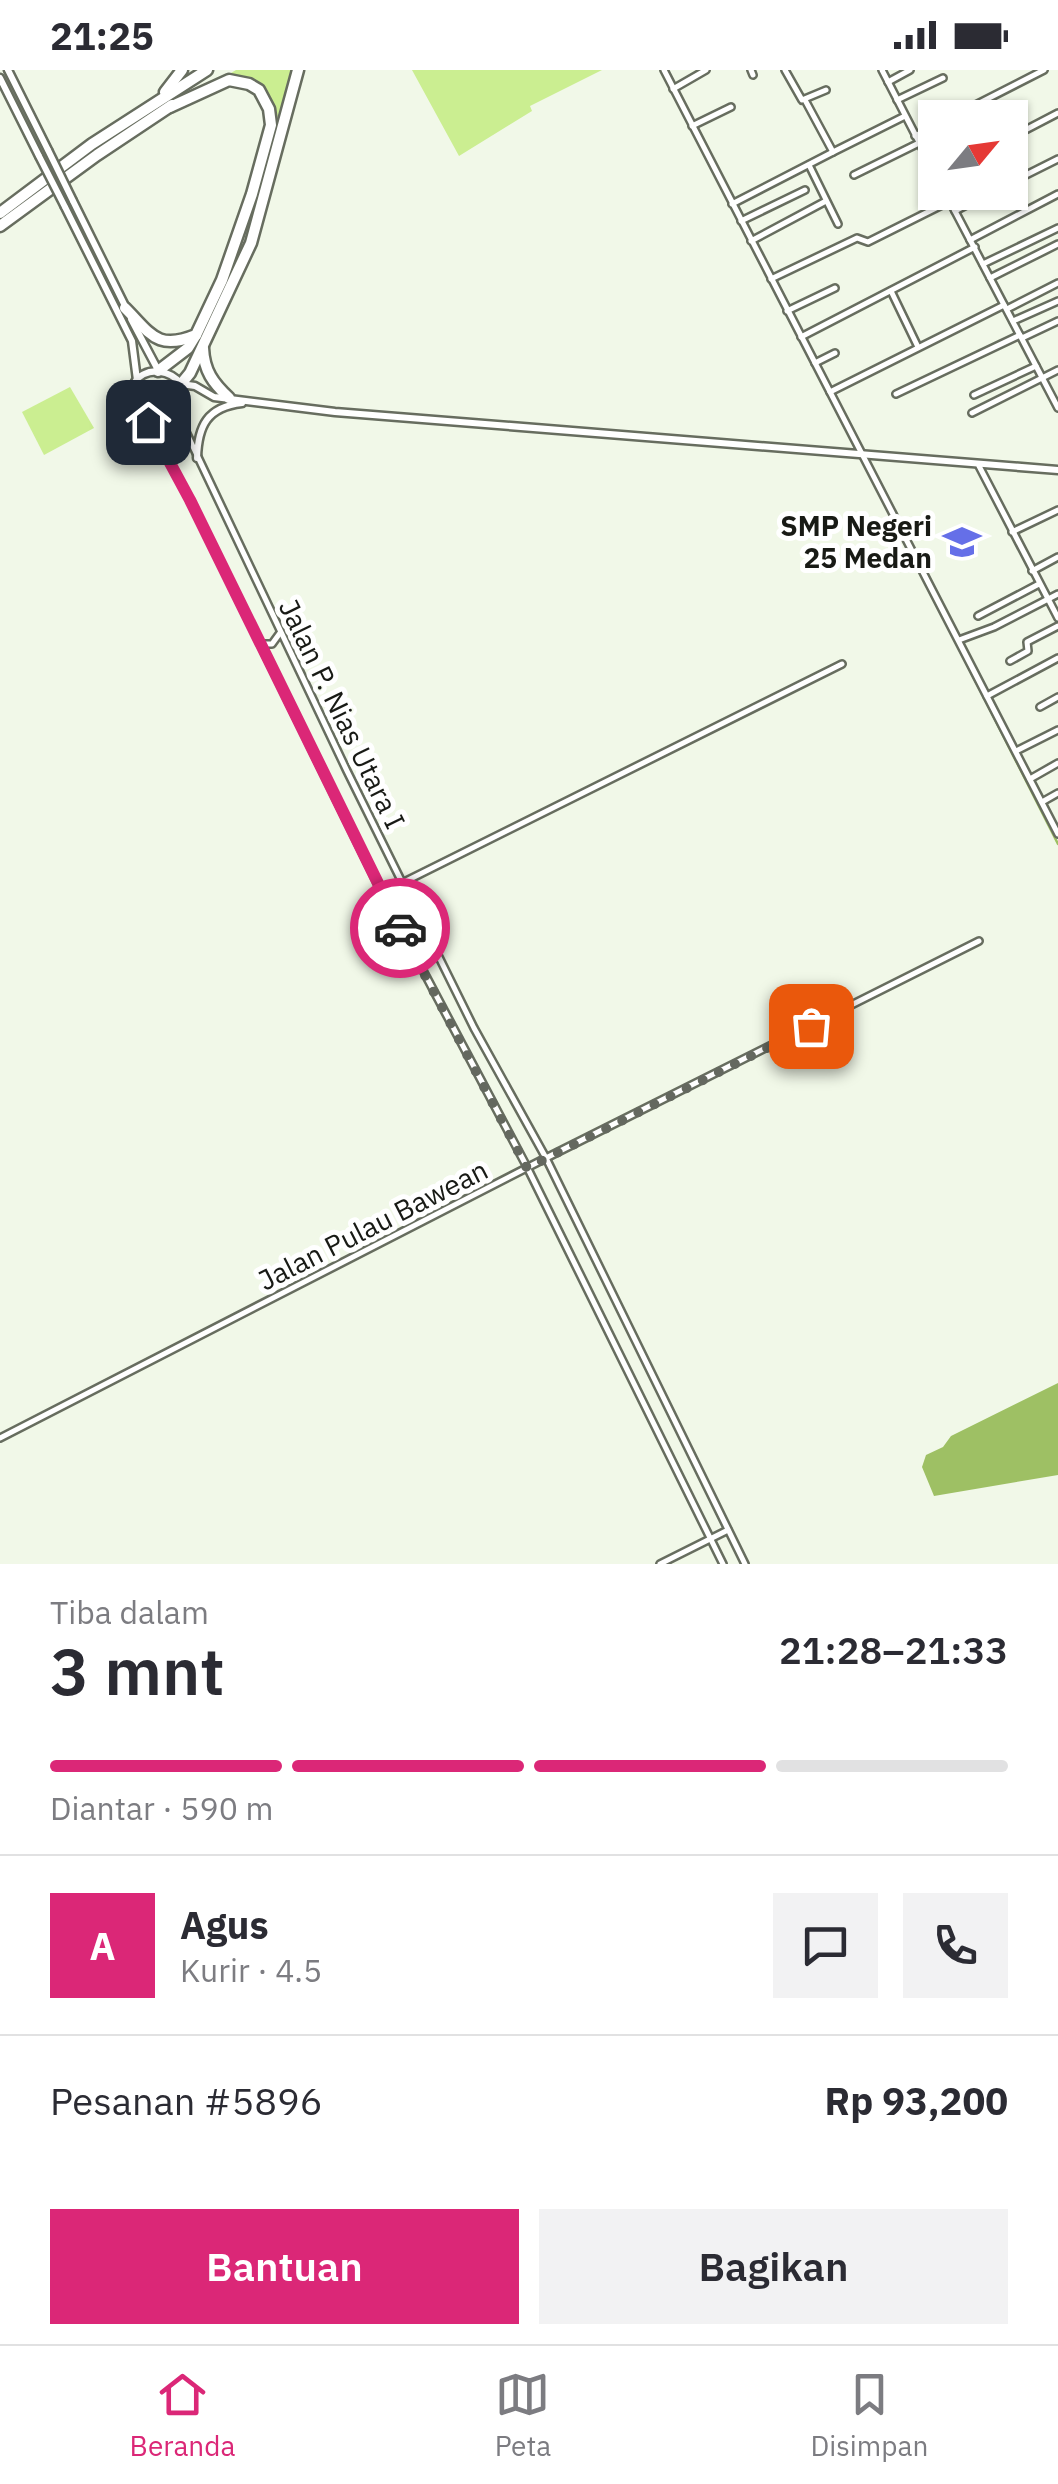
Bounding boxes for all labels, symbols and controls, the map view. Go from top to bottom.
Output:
text: 21:25 [50,11,154,60]
north arrow [918,100,1028,210]
map controls [918,100,1028,210]
pin [106,380,191,465]
icon: home [121,395,176,450]
place label: SMP Negeri 25 Medan [780,507,932,576]
school or university icon: SMP Negeri 25 Medan [941,521,983,563]
street label: Jalan P. Nias Utara I [271,593,414,835]
courier [350,878,450,978]
icon: car [373,901,428,956]
pin [769,984,854,1069]
icon: bag [784,999,839,1054]
street label: Jalan Pulau Bawean [252,1151,494,1298]
text: Tiba dalam [50,1591,209,1633]
text: 21:28–21:33 [779,1625,1008,1674]
text: 3 mnt [50,1628,225,1713]
text: Diantar · 590 m [50,1787,273,1829]
button: chat [773,1893,878,1998]
button: phone [903,1893,1008,1998]
text: Agus [180,1900,269,1949]
text: A [89,1921,116,1970]
text: Kurir · 4.5 [180,1949,322,1991]
text: Pesanan #5896 [50,2076,323,2125]
text: Rp 93,200 [825,2076,1008,2125]
button: Bantuan [50,2209,519,2324]
button: Bagikan [539,2209,1008,2324]
tab: Beranda [130,2367,235,2464]
tab: Peta [495,2367,551,2464]
tab: Disimpan [810,2367,928,2464]

